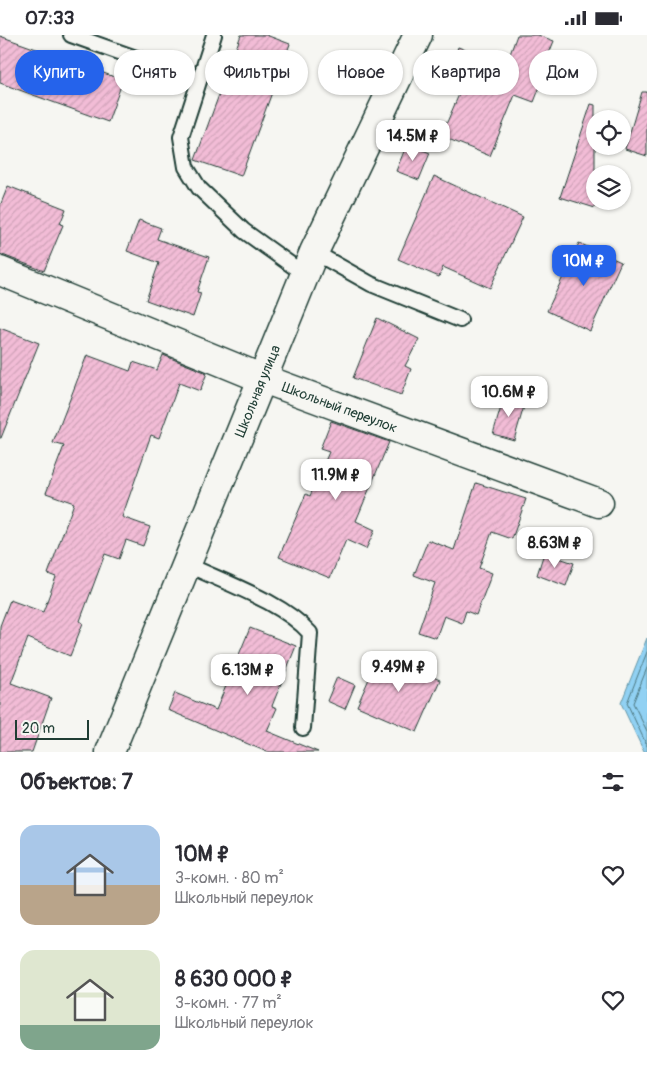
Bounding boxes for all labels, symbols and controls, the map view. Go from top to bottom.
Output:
text: 07:33 [25,6,74,30]
chip: Купить [15,50,104,95]
chip: Снять [114,50,195,95]
chip: Фильтры [205,50,308,95]
chip: Новое [318,50,403,95]
chip: Квартира [413,50,519,95]
chip: Дом [529,50,597,95]
map controls [586,110,631,210]
button: locate [586,110,631,155]
pin: 14.5M ₽ [367,119,459,162]
text: 14.5M ₽ [387,126,439,146]
button: layers [586,165,631,210]
pin: 10M ₽ [549,245,619,287]
text: 10M ₽ [563,251,605,271]
street label: Школьная улица [231,342,284,440]
pin: 10.6M ₽ [463,375,555,418]
street label: Школьный переулок [280,379,399,437]
text: 10.6M ₽ [482,382,536,402]
pin: 11.9M ₽ [290,459,382,501]
text: 11.9M ₽ [312,465,360,485]
pin: 8.63M ₽ [509,527,601,569]
text: 8.63M ₽ [528,533,582,553]
pin: 9.49M ₽ [353,651,445,693]
pin: 6.13M ₽ [202,653,294,696]
text: 9.49M ₽ [372,657,426,677]
text: 6.13M ₽ [222,660,274,680]
scale bar [15,717,89,740]
text: 20 m [22,720,55,737]
icon: filters [599,768,627,796]
text: Объектов: 7 [20,769,133,796]
text: 10M ₽ [175,841,230,868]
icon: home [60,845,120,905]
icon: heart [599,861,627,889]
text: 3-комн. · 80 m² [175,868,284,888]
text: Школьный переулок [175,888,314,908]
text: 8 630 000 ₽ [175,966,293,993]
icon: home [60,970,120,1030]
icon: heart [599,986,627,1014]
text: 3-комн. · 77 m² [175,993,282,1013]
text: Школьный переулок [175,1013,314,1033]

